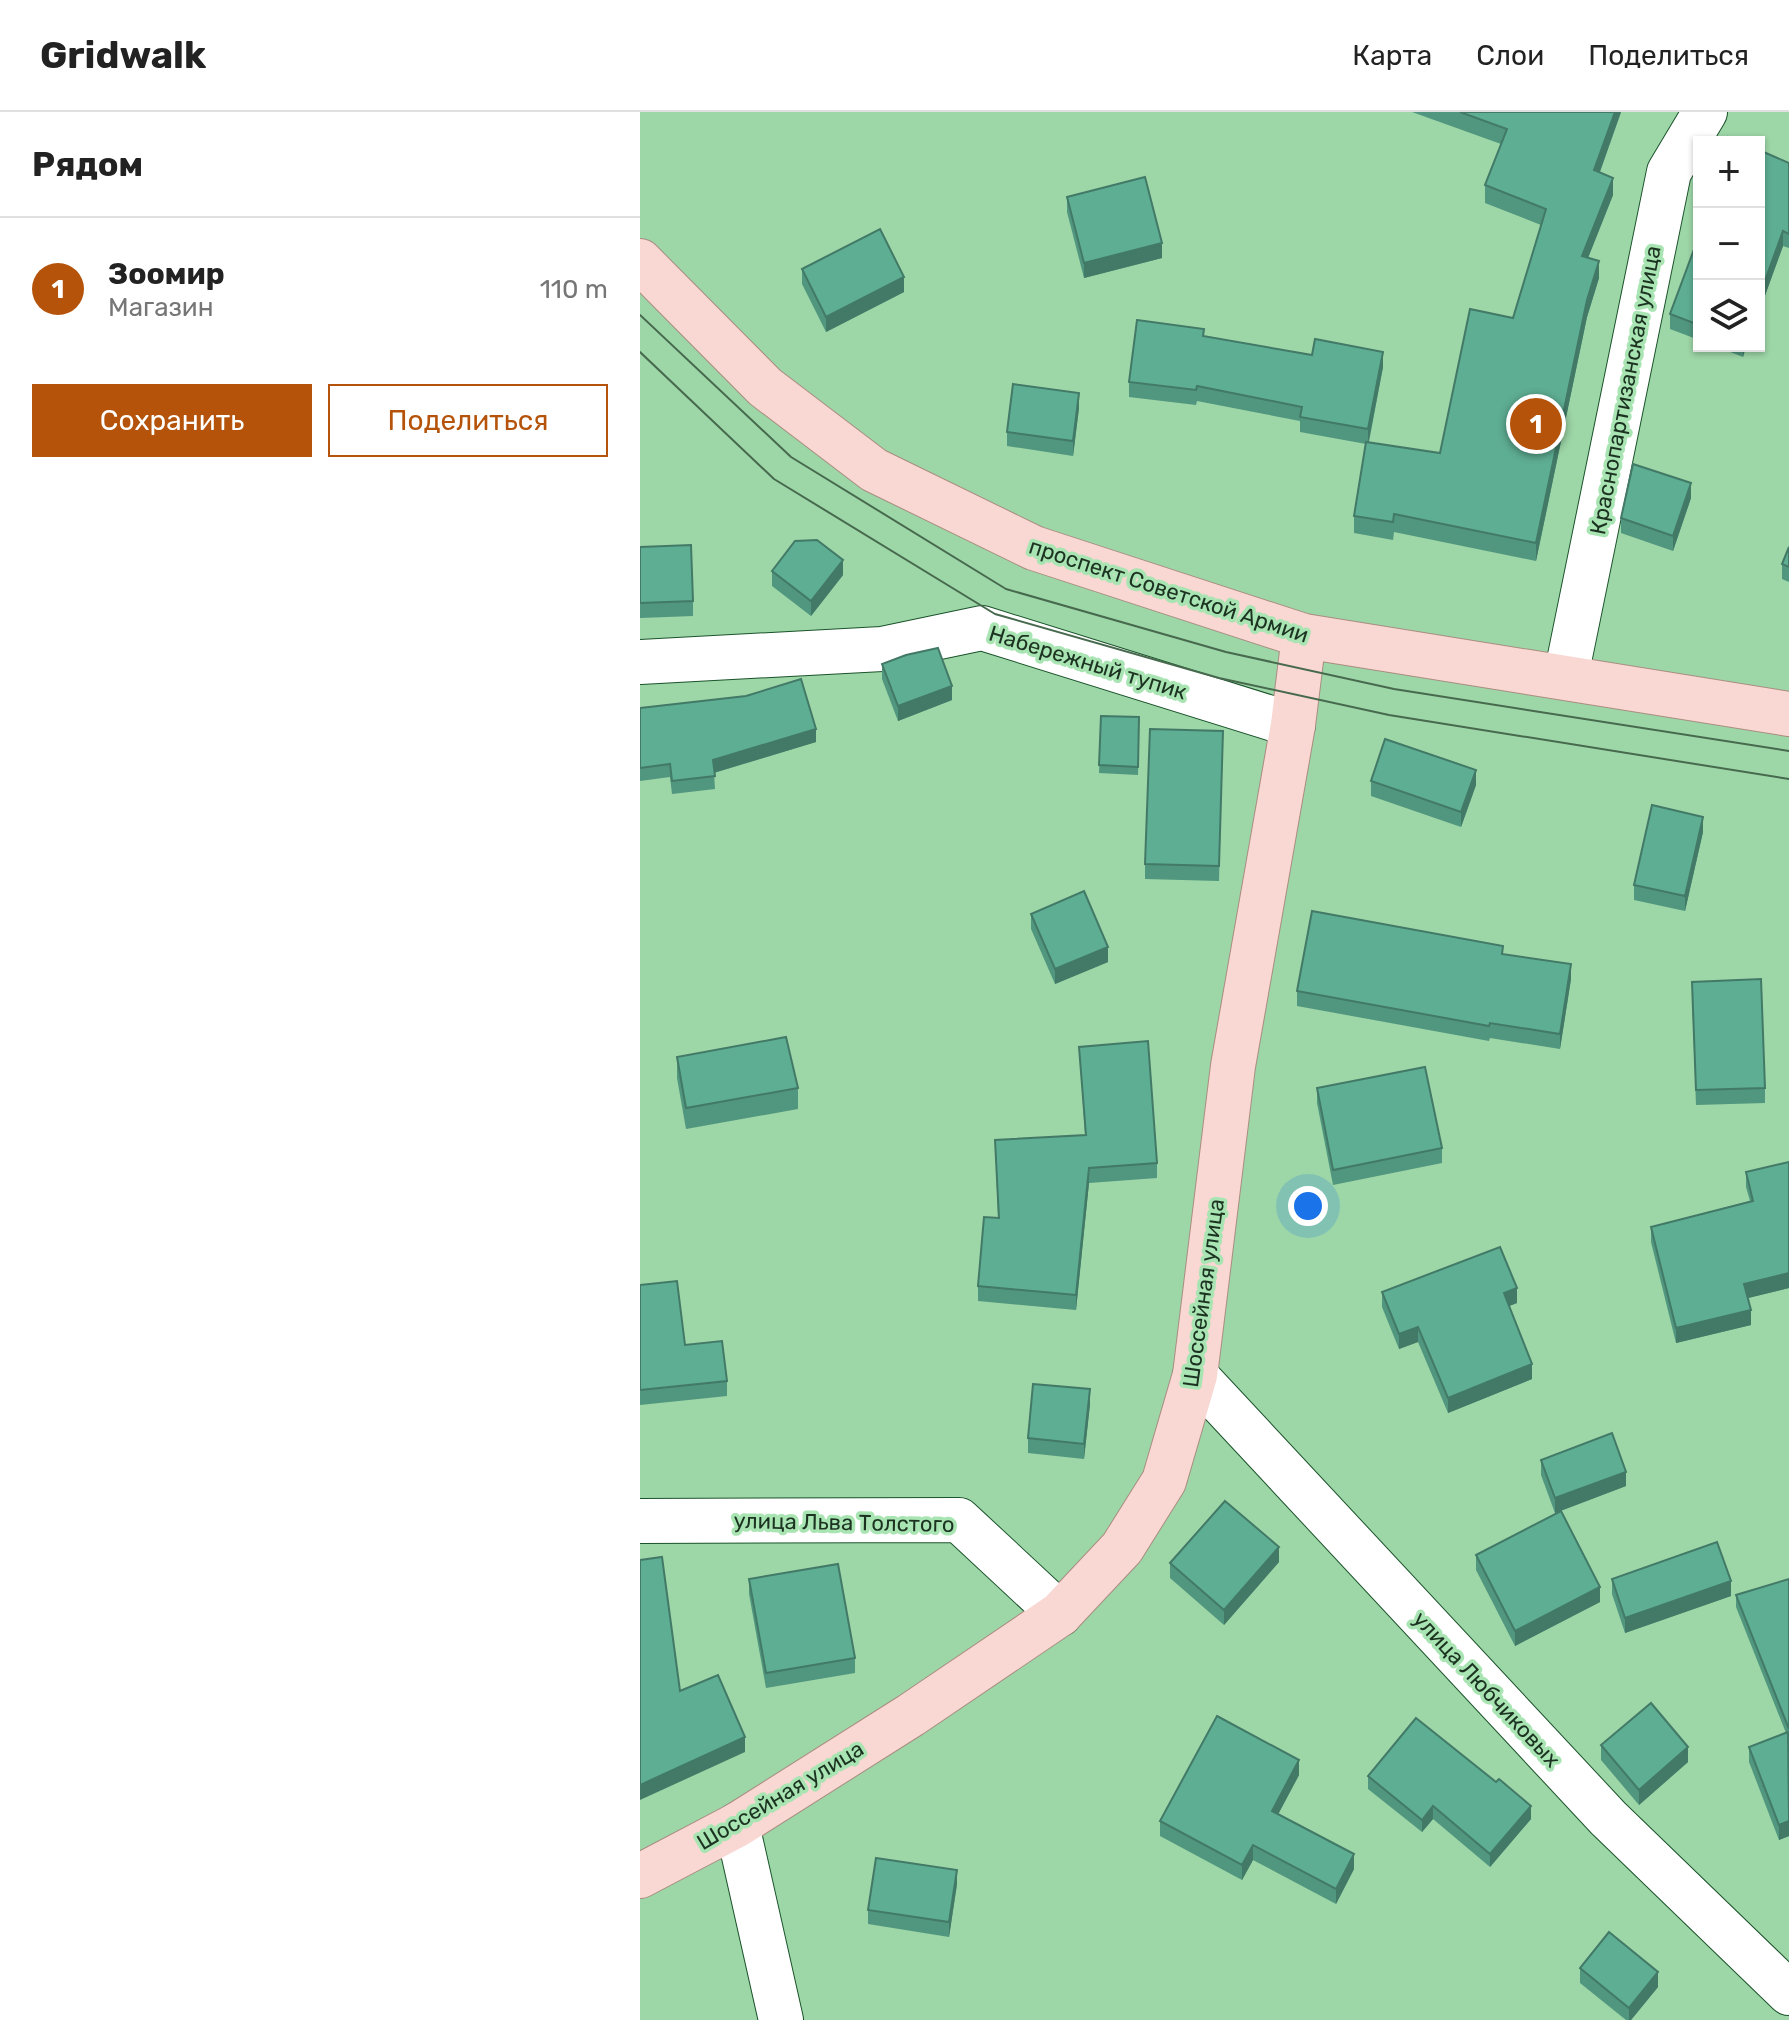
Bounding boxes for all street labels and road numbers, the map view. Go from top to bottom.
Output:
street label: Краснопартизанская улица [1584,243,1667,537]
street label: проспект Советской Армии [1026,532,1312,648]
street label: Набережный тупик [986,620,1190,705]
street label: Шоссейная улица [1177,1197,1230,1389]
street label: улица Льва Толстого [733,1507,955,1538]
street label: улица Любчиковых [1407,1606,1566,1773]
street label: Шоссейная улица [692,1735,869,1856]

